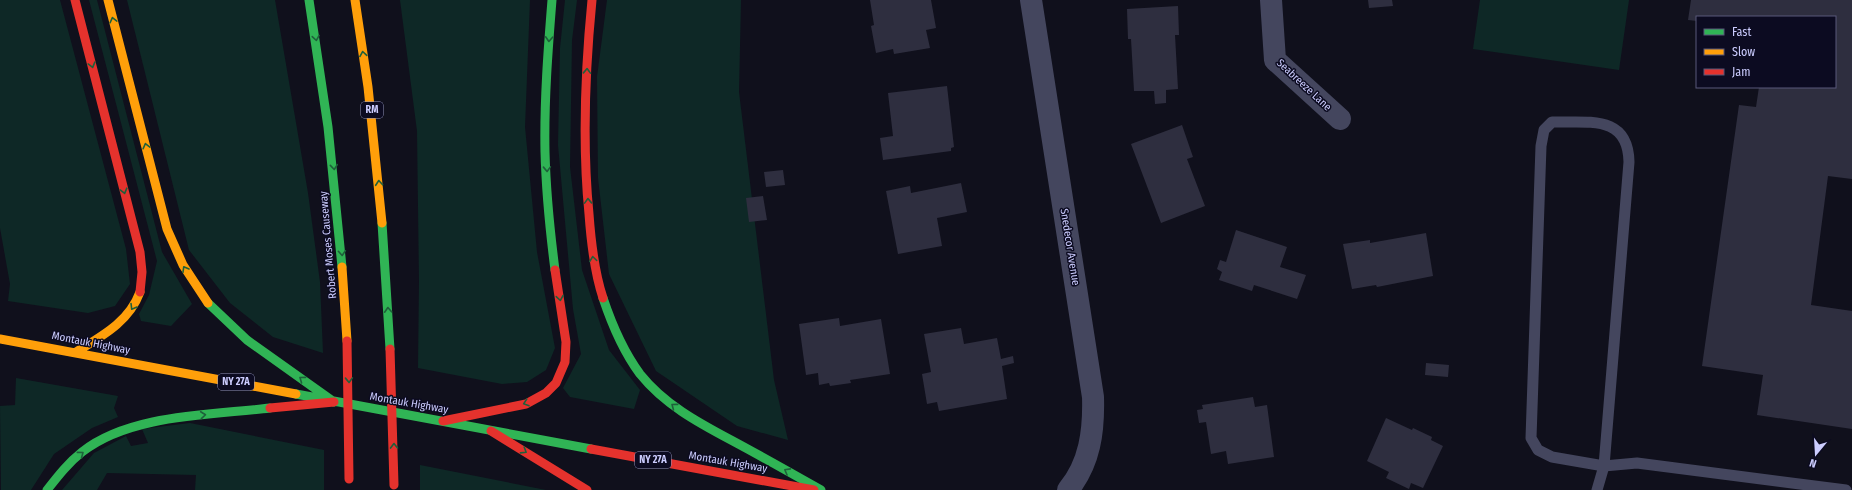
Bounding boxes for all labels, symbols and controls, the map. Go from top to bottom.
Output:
legend [1696,16,1836,88]
one-way arrow [110,17,118,23]
text: Fast [1732,25,1751,39]
one-way arrow [311,35,319,42]
one-way arrow [545,36,554,42]
text: Slow [1732,45,1755,59]
one-way arrow [360,51,368,57]
street label: Seabreeze Lane [1274,56,1334,114]
one-way arrow [87,62,95,68]
text: Jam [1732,65,1750,79]
one-way arrow [583,68,591,74]
road number: RM [361,102,383,118]
one-way arrow [142,143,150,149]
one-way arrow [329,164,338,170]
one-way arrow [542,166,551,172]
one-way arrow [375,180,384,186]
one-way arrow [120,187,128,194]
street label: Robert Moses Causeway [317,191,339,299]
one-way arrow [583,198,592,204]
street label: Snedecor Avenue [1057,208,1083,286]
one-way arrow [337,250,346,256]
one-way arrow [589,256,598,263]
one-way arrow [182,266,189,273]
one-way arrow [555,295,563,301]
one-way arrow [131,303,138,310]
one-way arrow [384,307,393,313]
street label: Montauk Highway [51,329,131,357]
road number: NY 27A [218,374,254,390]
one-way arrow [300,377,307,384]
one-way arrow [344,377,353,383]
street label: Montauk Highway [369,390,449,416]
one-way arrow [523,398,530,406]
one-way arrow [672,404,679,411]
one-way arrow [200,411,206,420]
north arrow [1796,434,1836,474]
one-way arrow [390,443,398,449]
one-way arrow [520,446,527,454]
street label: Montauk Highway [688,449,768,475]
one-way arrow [76,451,83,458]
road number: NY 27A [635,452,671,468]
text: N [1808,456,1818,470]
one-way arrow [784,469,791,476]

